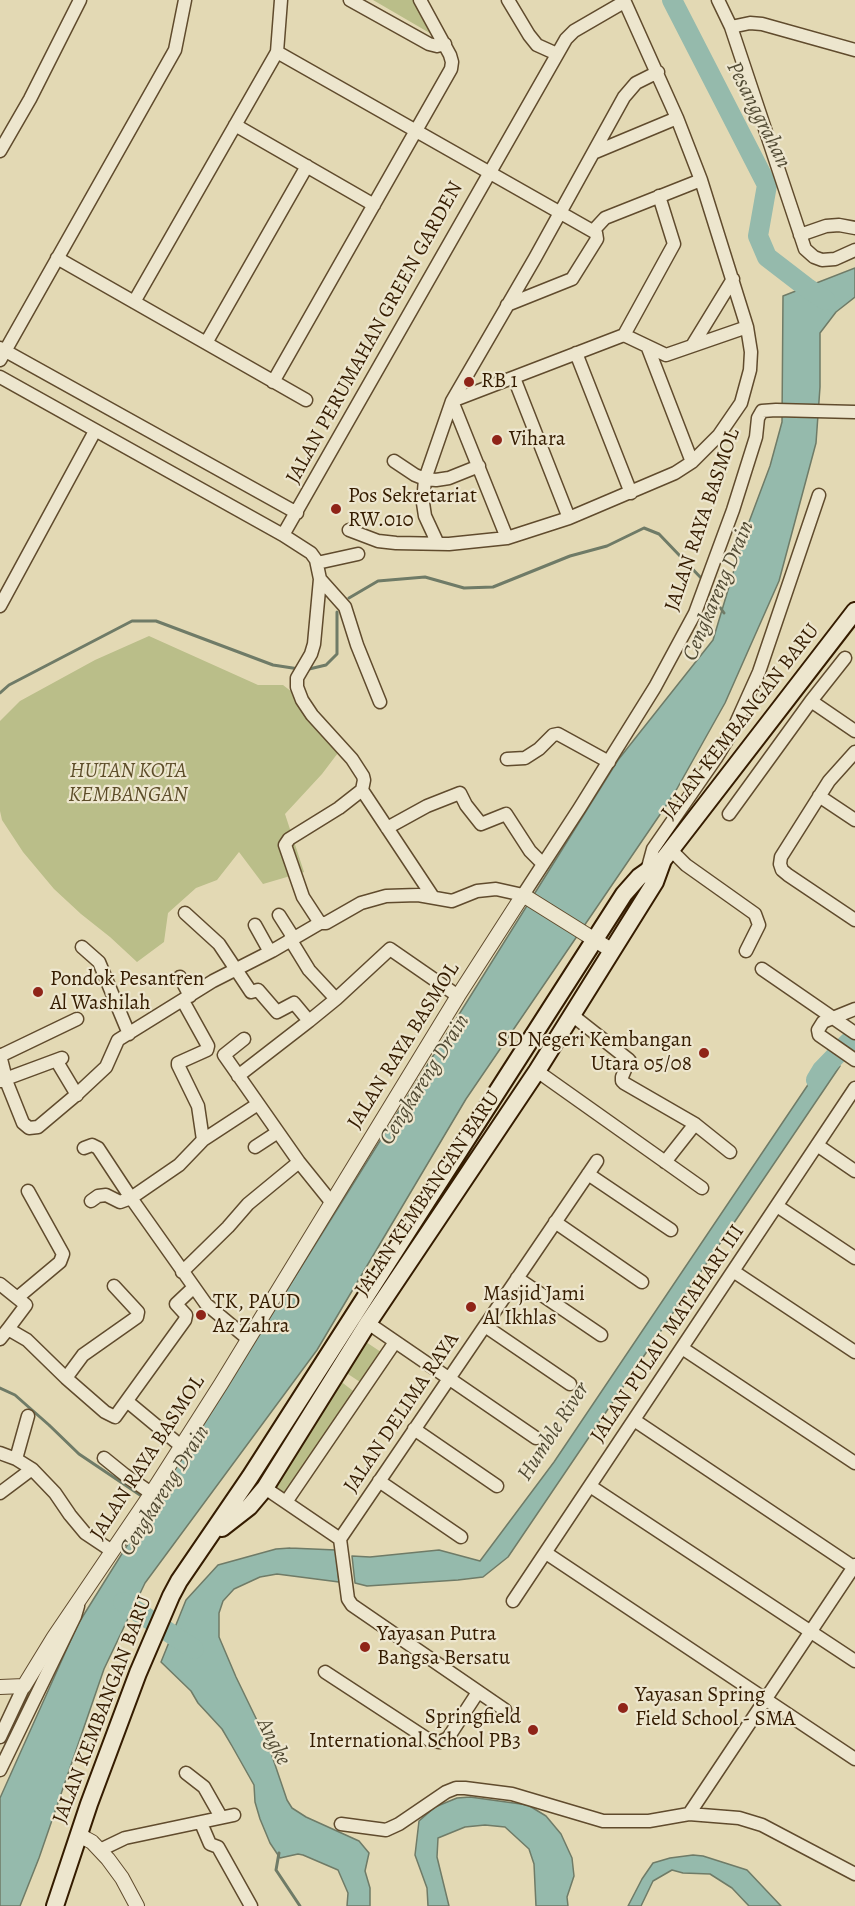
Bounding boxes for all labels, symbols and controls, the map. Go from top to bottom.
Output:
water label: Pesanggrahan [720,57,796,173]
street label: JALAN PERUMAHAN GREEN GARDEN [281,177,469,489]
place label: RB 1 [481,369,518,395]
marker: RB 1 [462,375,476,389]
street label: JALAN RAYA BASMOL [660,425,746,615]
place label: Vihara [509,427,566,453]
marker: Vihara [490,433,504,447]
place label: Pos Sekretariat RW.010 [348,484,477,534]
marker: Pos Sekretariat RW.010 [329,502,343,516]
water label: Cengkareng Drain [678,517,760,665]
street label: JALAN KEMBANGAN BARU [657,619,825,825]
park label: HUTAN KOTA KEMBANGAN [68,759,188,809]
street label: JALAN RAYA BASMOL [343,958,465,1134]
place label: Pondok Pesantren Al Washilah [50,967,204,1017]
marker: Pondok Pesantren Al Washilah [31,985,45,999]
water label: Cengkareng Drain [374,1010,476,1150]
place label: SD Negeri Kembangan Utara 05/08 [497,1028,692,1078]
marker: SD Negeri Kembangan Utara 05/08 [697,1046,711,1060]
street label: JALAN KEMBANGAN BARU [350,1087,506,1301]
street label: JALAN PULAU MATAHARI III [586,1220,750,1448]
place label: Masjid Jami Al Ikhlas [483,1282,585,1332]
place label: TK, PAUD Az Zahra [213,1290,300,1340]
marker: Masjid Jami Al Ikhlas [464,1300,478,1314]
marker: TK, PAUD Az Zahra [194,1308,208,1322]
street label: JALAN DELIMA RAYA [339,1328,465,1498]
street label: JALAN RAYA BASMOL [85,1371,211,1545]
water label: Humble River [512,1378,596,1486]
water label: Cengkareng Drain [114,1421,216,1561]
street label: JALAN KEMBANGAN BARU [48,1593,158,1827]
place label: Yayasan Putra Bangsa Bersatu [377,1622,510,1672]
marker: Yayasan Putra Bangsa Bersatu [358,1640,372,1654]
place label: Yayasan Spring Field School - SMA [635,1683,796,1733]
marker: Yayasan Spring Field School - SMA [616,1701,630,1715]
place label: Springfield International School PB3 [309,1705,521,1755]
water label: Angke [250,1714,296,1770]
marker: Springfield International School PB3 [526,1723,540,1737]

